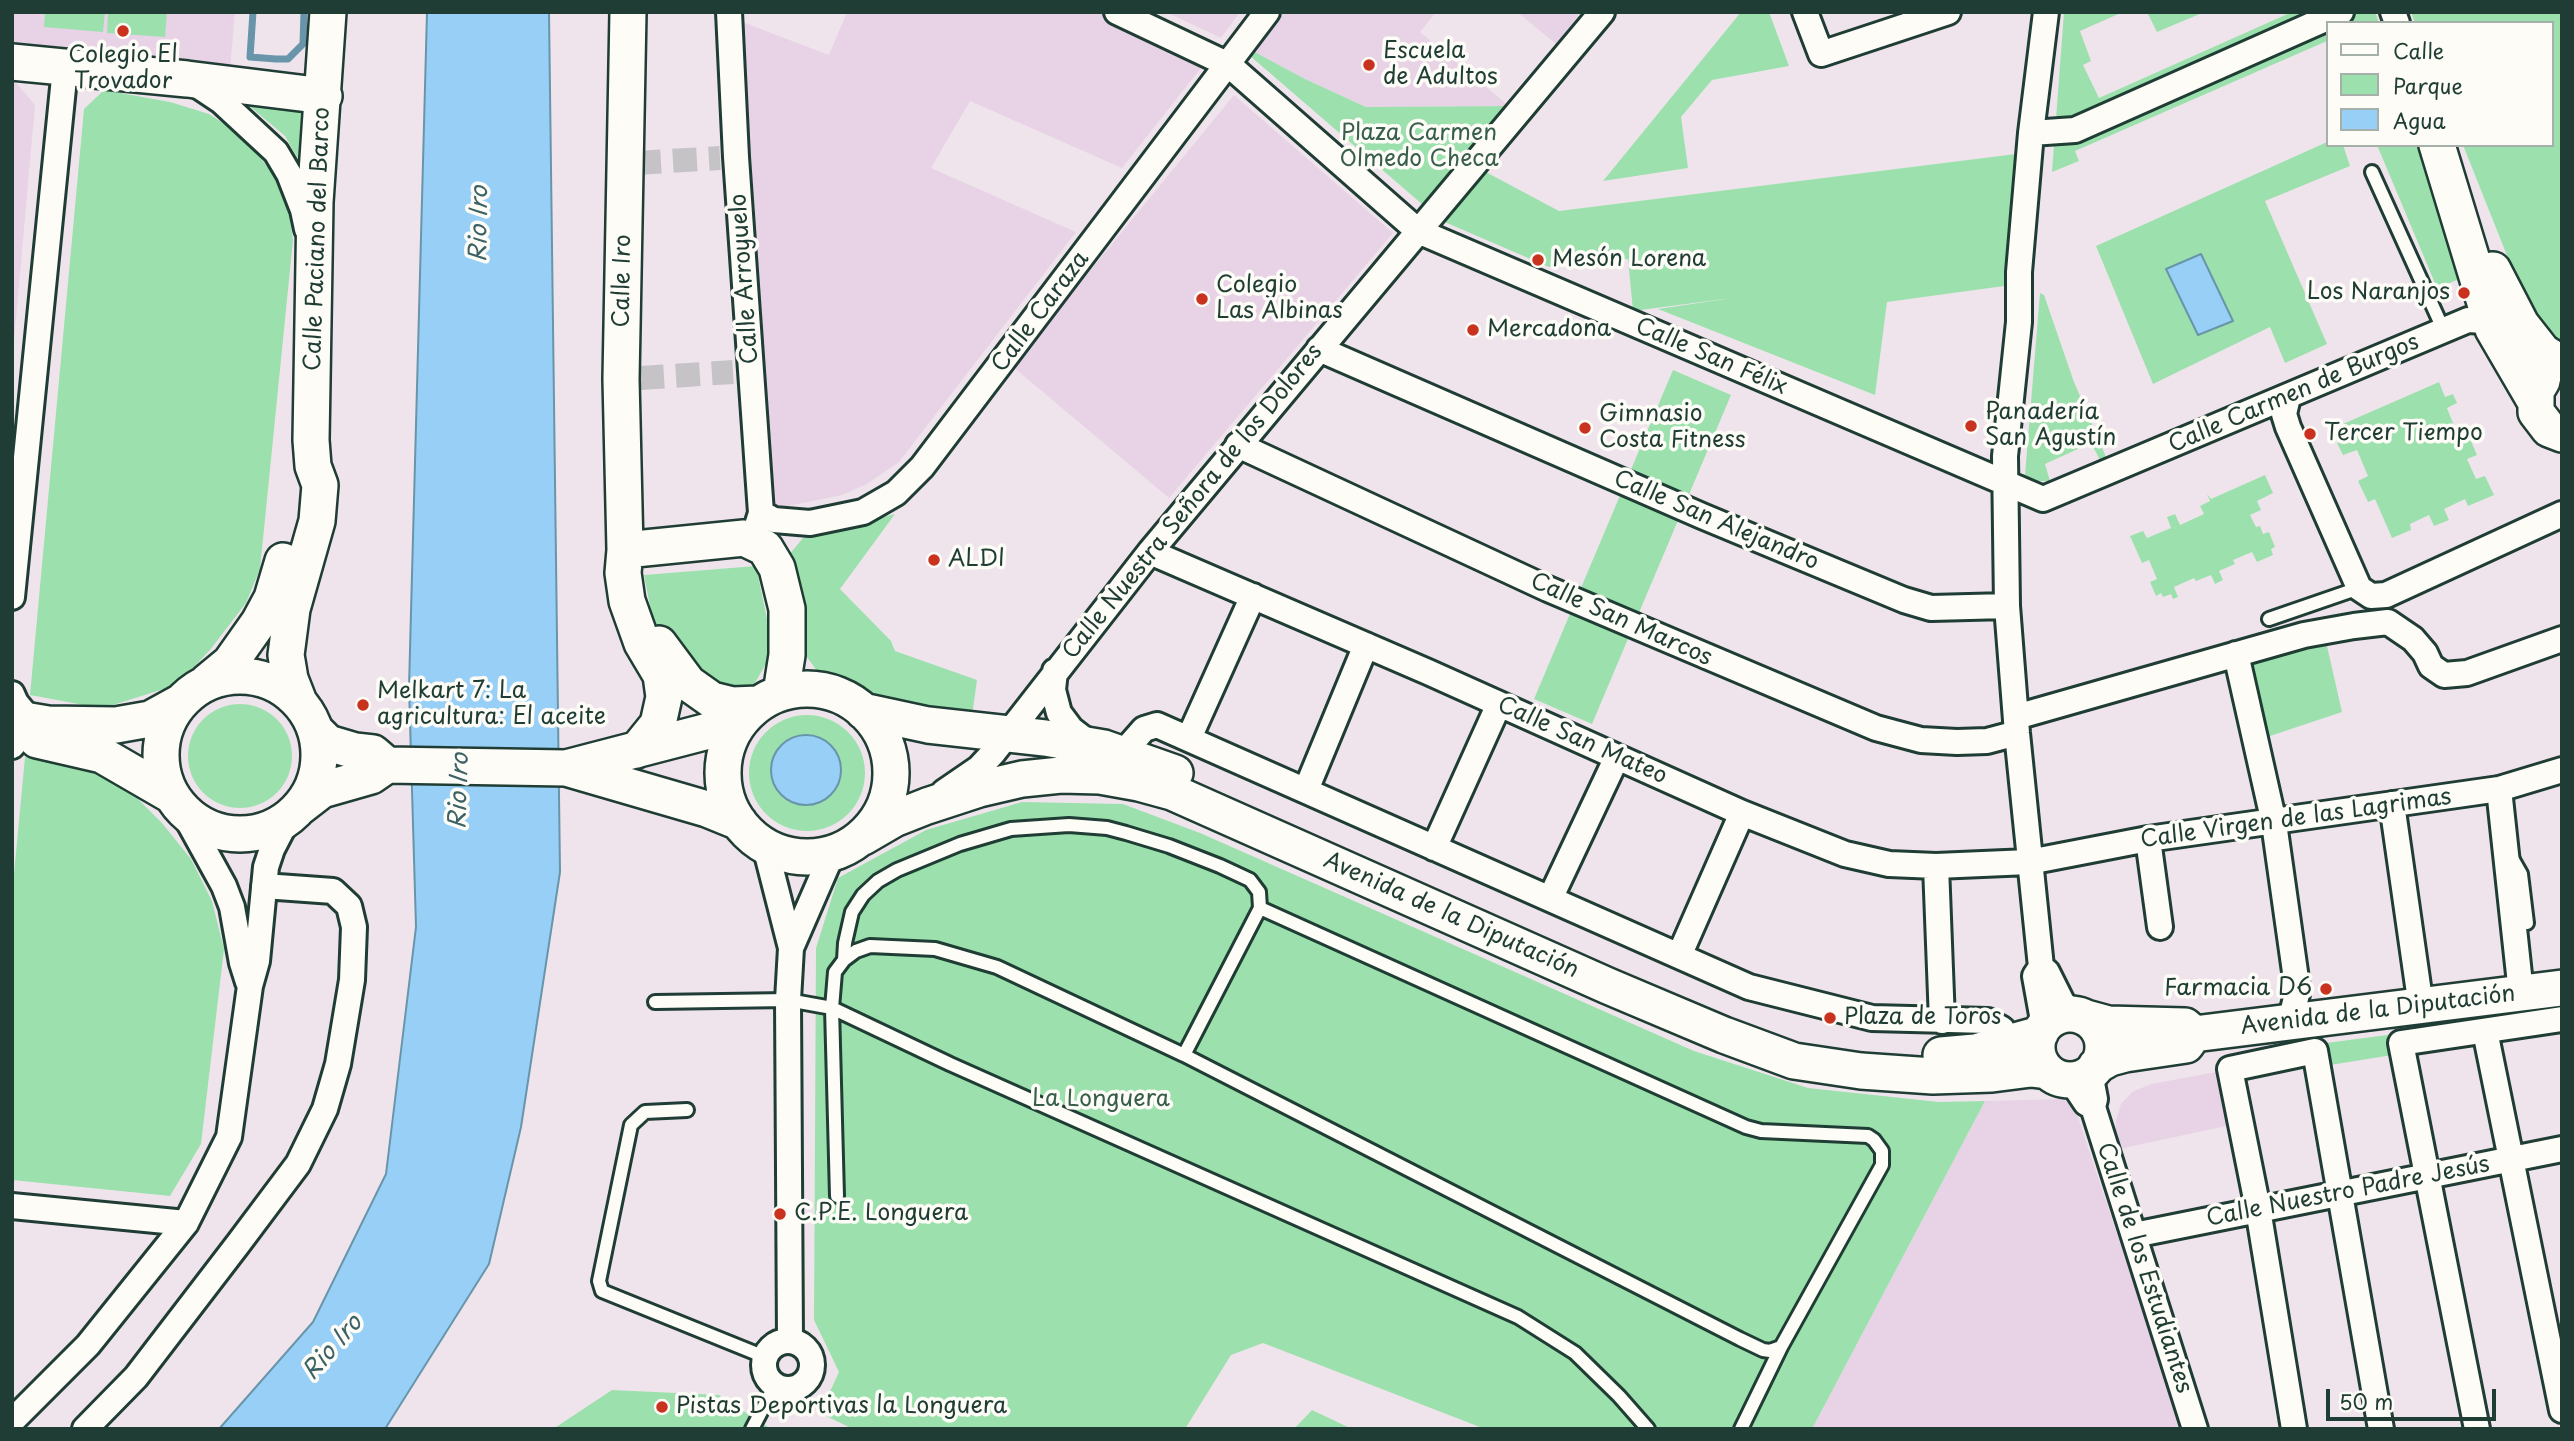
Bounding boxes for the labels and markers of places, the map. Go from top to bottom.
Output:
marker: Colegio El Trovador [115,23,131,39]
place label: Escuela de Adultos [1383,38,1498,92]
place label: Colegio El Trovador [68,42,178,96]
marker: Escuela de Adultos [1361,57,1377,73]
place label: Mesón Lorena [1552,246,1706,274]
marker: Mesón Lorena [1530,252,1546,268]
place label: Colegio Las Albinas [1216,272,1343,326]
place label: Los Naranjos [2307,279,2450,307]
marker: Los Naranjos [2456,285,2472,301]
marker: Colegio Las Albinas [1194,291,1210,307]
place label: Mercadona [1487,316,1611,344]
marker: Mercadona [1465,322,1481,338]
place label: Panadería San Agustín [1985,399,2116,453]
place label: Gimnasio Costa Fitness [1599,401,1745,455]
marker: Panadería San Agustín [1963,418,1979,434]
marker: Gimnasio Costa Fitness [1577,420,1593,436]
place label: Tercer Tiempo [2324,420,2483,448]
marker: Tercer Tiempo [2302,426,2318,442]
place label: ALDI [948,546,1005,574]
marker: ALDI [926,552,942,568]
place label: Melkart 7: La agricultura: El aceite [377,678,606,732]
marker: Melkart 7: La agricultura: El aceite [355,697,371,713]
place label: Farmacia D6 [2164,975,2312,1003]
marker: Farmacia D6 [2318,981,2334,997]
place label: Plaza de Toros [1844,1004,2001,1032]
marker: Plaza de Toros [1822,1010,1838,1026]
place label: C.P.E. Longuera [794,1200,968,1228]
marker: C.P.E. Longuera [772,1206,788,1222]
place label: Pistas Deportivas la Longuera [676,1393,1007,1421]
marker: Pistas Deportivas la Longuera [654,1399,670,1415]

